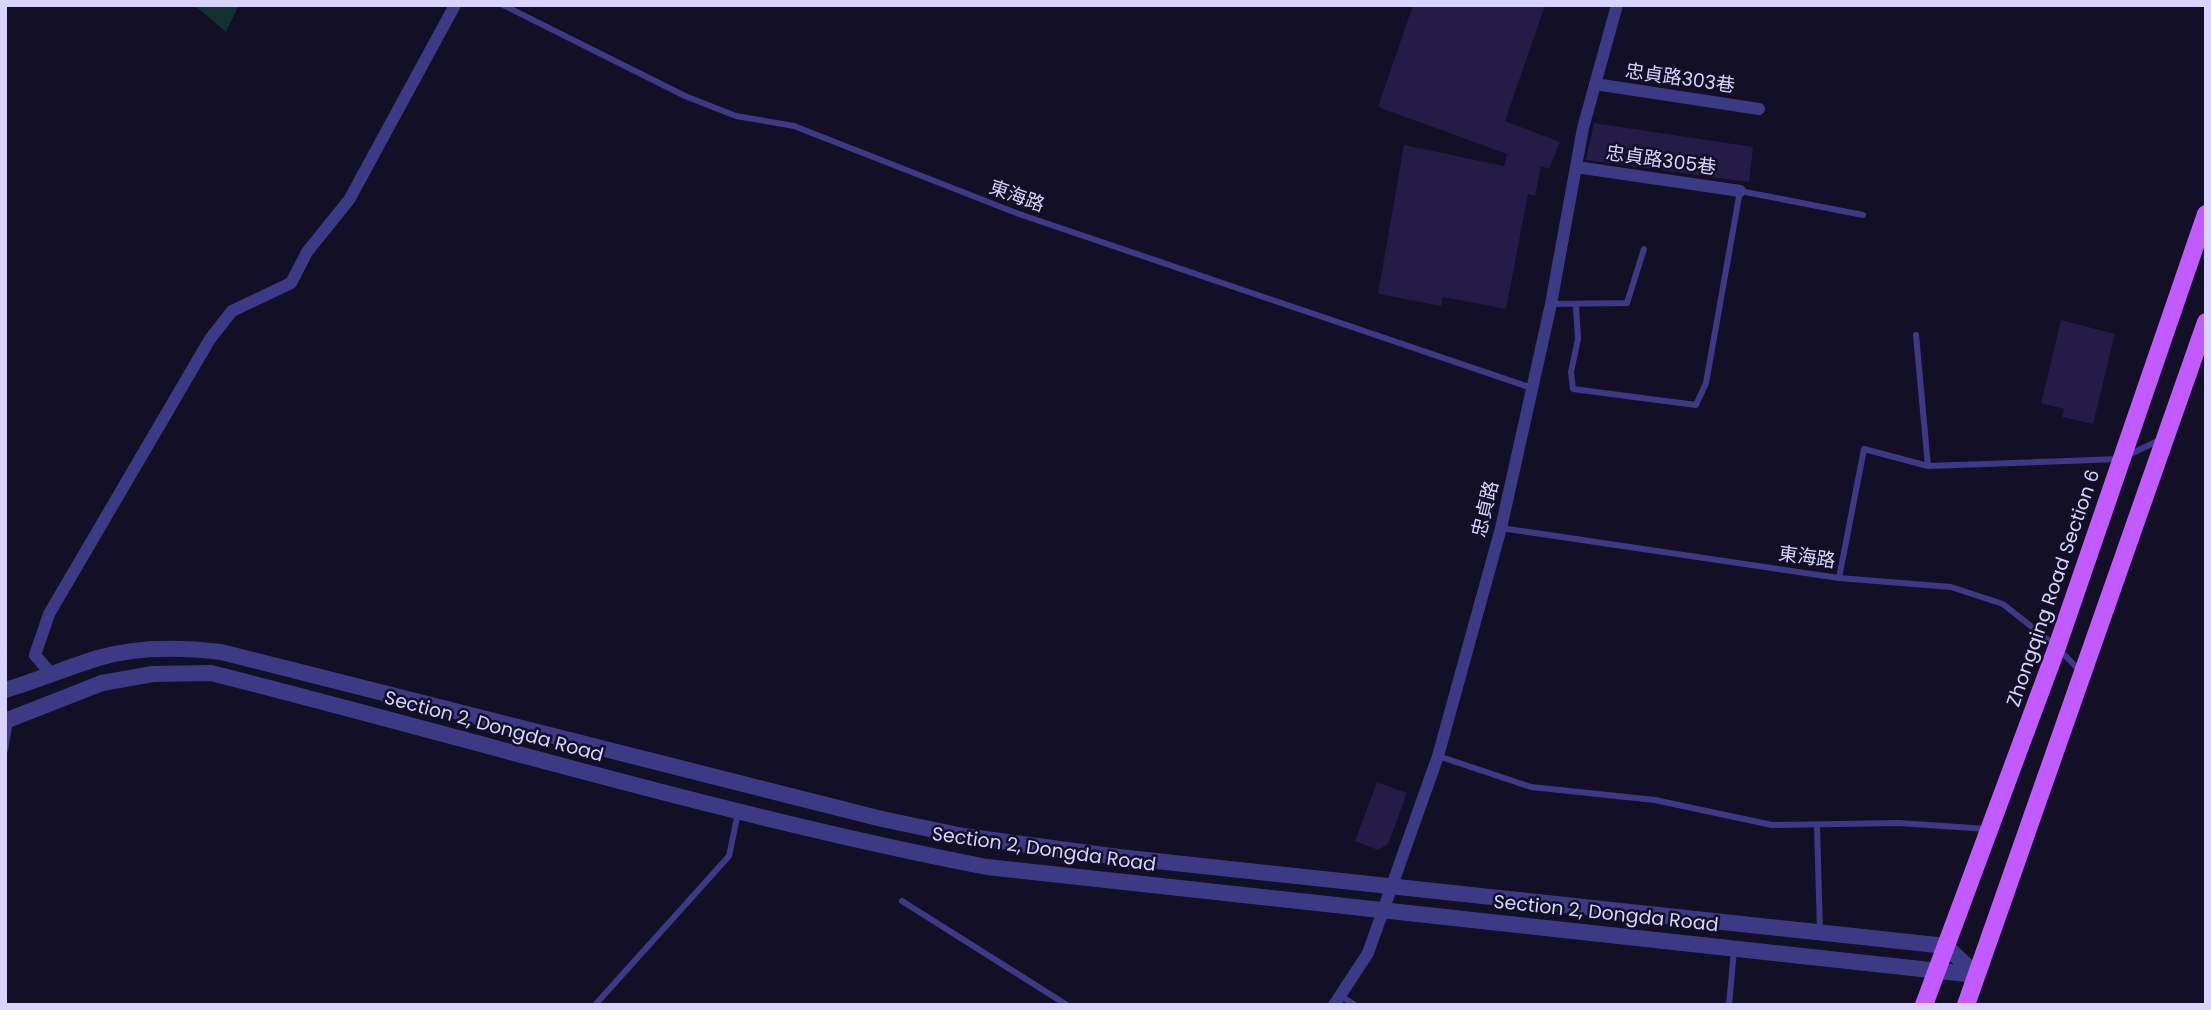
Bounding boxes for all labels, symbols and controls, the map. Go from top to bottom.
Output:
street label: 忠貞路303巷 [1623,57,1737,99]
street label: 忠貞路305巷 [1604,139,1718,181]
street label: 東海路 [986,174,1048,218]
street label: Zhongqing Road Section 6 [2000,466,2106,710]
street label: 忠貞路 [1465,478,1505,540]
street label: 東海路 [1777,540,1837,574]
street label: Section 2, Dongda Road [381,684,607,768]
street label: Section 2, Dongda Road [930,820,1158,878]
street label: Section 2, Dongda Road [1492,888,1720,938]

